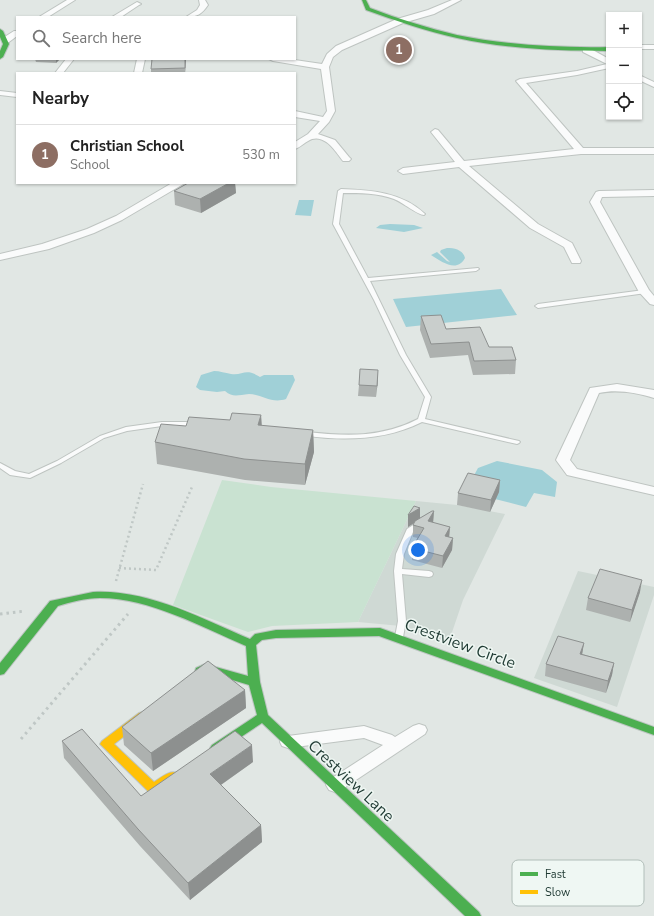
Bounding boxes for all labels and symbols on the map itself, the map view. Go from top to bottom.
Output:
pin: 1 [386,35,412,65]
your location [408,540,428,560]
street label: Crestview Circle [401,614,519,674]
street label: Crestview Lane [303,735,399,827]
legend [512,860,644,906]
text: Fast [545,867,566,882]
text: Slow [545,885,570,900]

